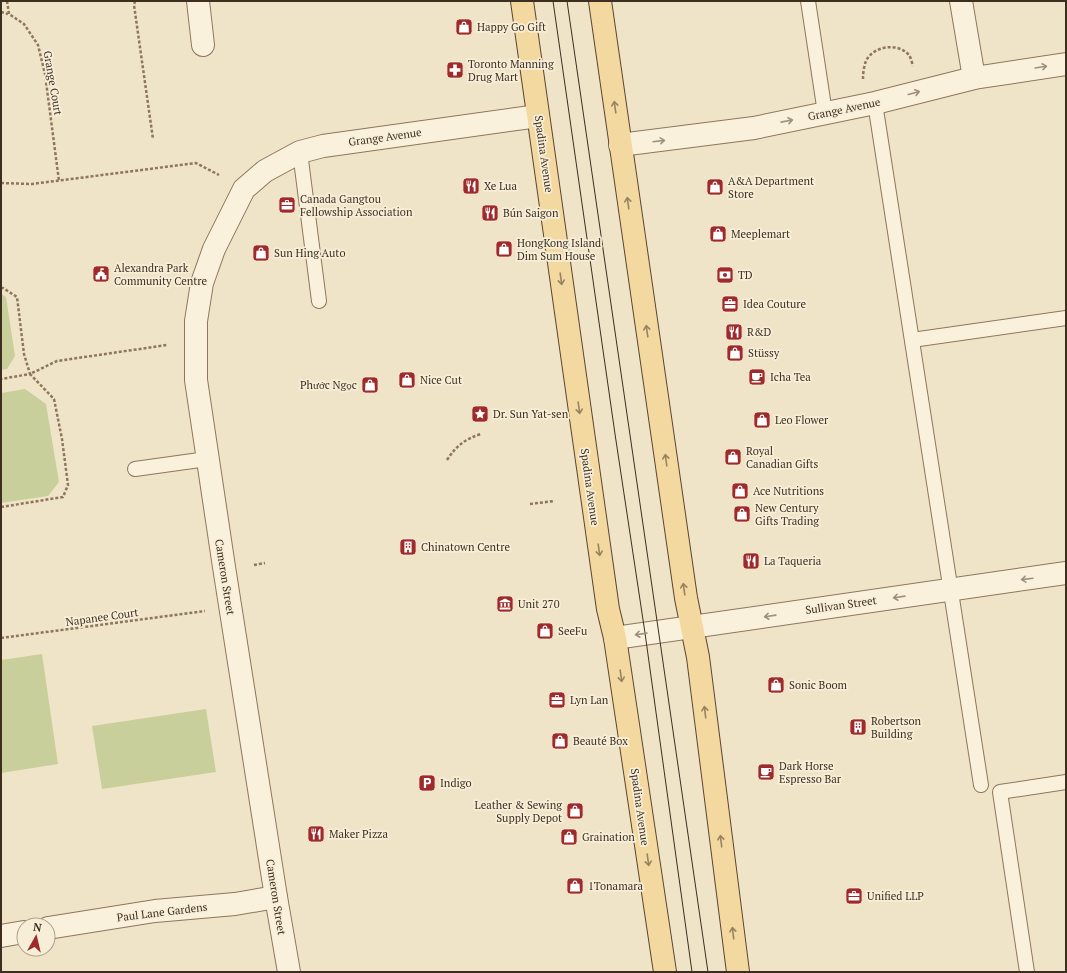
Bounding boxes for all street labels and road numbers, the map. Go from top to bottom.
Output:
street label: Grange Court [40,50,66,116]
street label: Grange Avenue [807,94,882,124]
street label: Spadina Avenue [532,115,556,194]
street label: Grange Avenue [348,125,423,149]
street label: Spadina Avenue [578,448,602,527]
street label: Cameron Street [212,538,238,616]
street label: Sullivan Street [804,593,878,617]
street label: Napanee Court [65,605,139,629]
street label: Spadina Avenue [628,768,652,847]
street label: Cameron Street [263,858,289,936]
street label: Paul Lane Gardens [116,899,208,924]

